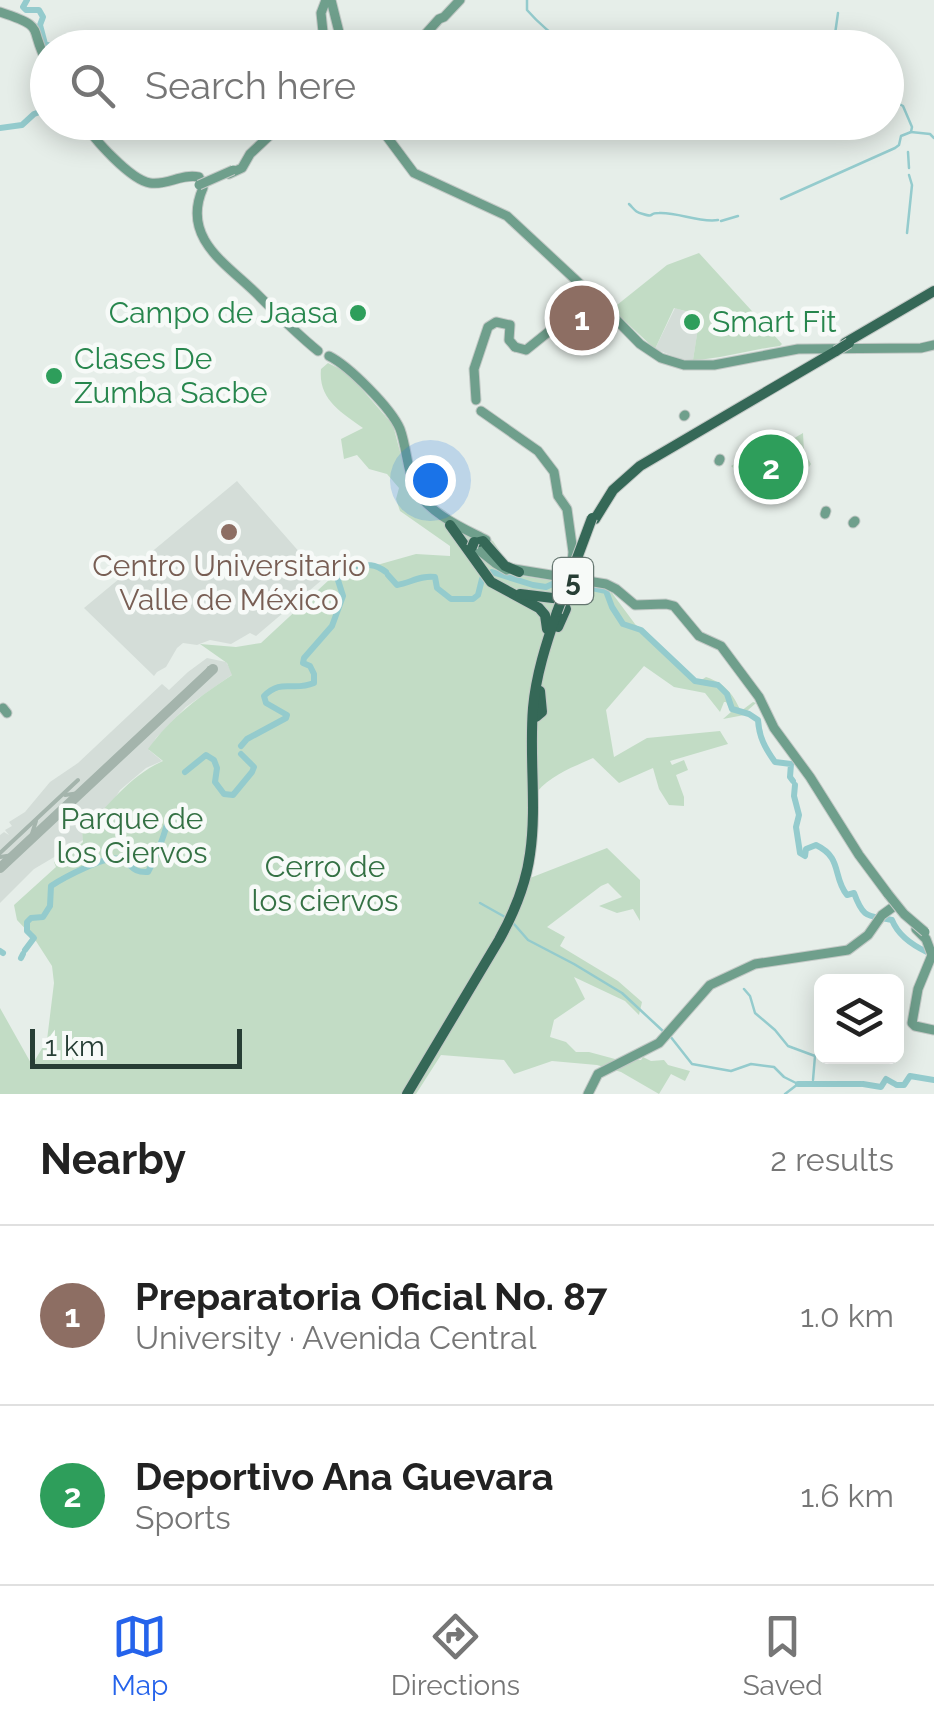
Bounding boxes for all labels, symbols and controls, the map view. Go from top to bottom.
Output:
search box [30,30,904,140]
icon: search [65,58,120,113]
text: Search here [145,63,356,108]
pin: 1 [550,280,614,356]
place label: Campo de Jaasa [109,295,338,330]
marker: Campo de Jaasa [347,302,369,324]
place label: Smart Fit [712,304,837,339]
marker: Smart Fit [681,311,703,333]
place label: Clases De Zumba Sacbe [74,341,268,410]
marker: Clases De Zumba Sacbe [43,365,65,387]
pin: 2 [738,430,804,504]
your location [405,455,456,506]
marker: Centro Universitario Valle de México [218,521,240,543]
place label: Centro Universitario Valle de México [92,548,366,617]
road number: 5 [553,558,593,604]
park label: Parque de los Ciervos [56,801,208,870]
park label: Cerro de los ciervos [251,849,399,918]
map controls [814,974,904,1064]
button: layers [814,974,904,1064]
scale bar [30,1024,242,1068]
text: 1 km [45,1030,105,1063]
text: Nearby [40,1135,186,1184]
text: 2 results [770,1141,894,1178]
text: Preparatoria Oficial No. 87 [135,1274,607,1319]
text: 1 [65,1297,80,1334]
text: 1.0 km [800,1297,894,1334]
text: University · Avenida Central [135,1319,536,1356]
text: Deportivo Ana Guevara [135,1454,554,1499]
text: 2 [63,1477,82,1514]
text: 1.6 km [800,1477,894,1514]
text: Sports [135,1499,231,1536]
tab: Map [111,1609,168,1702]
tab: Directions [391,1609,520,1702]
tab: Saved [743,1609,823,1702]

